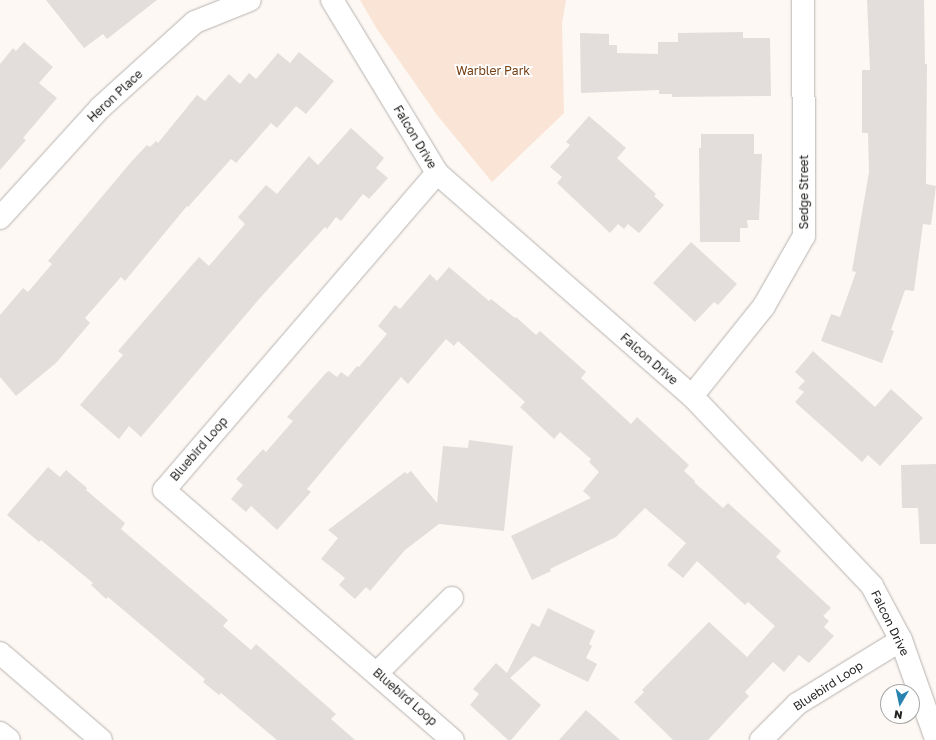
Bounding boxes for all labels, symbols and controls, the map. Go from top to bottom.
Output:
park label: Warbler Park [456,64,530,78]
street label: Heron Place [84,67,146,125]
street label: Falcon Drive [390,103,440,171]
street label: Sedge Street [797,155,811,229]
street label: Falcon Drive [617,330,681,388]
street label: Bluebird Loop [167,414,231,484]
street label: Falcon Drive [868,588,912,658]
street label: Bluebird Loop [790,658,866,714]
street label: Bluebird Loop [370,665,440,729]
north arrow [880,684,920,724]
text: N [893,708,903,722]

